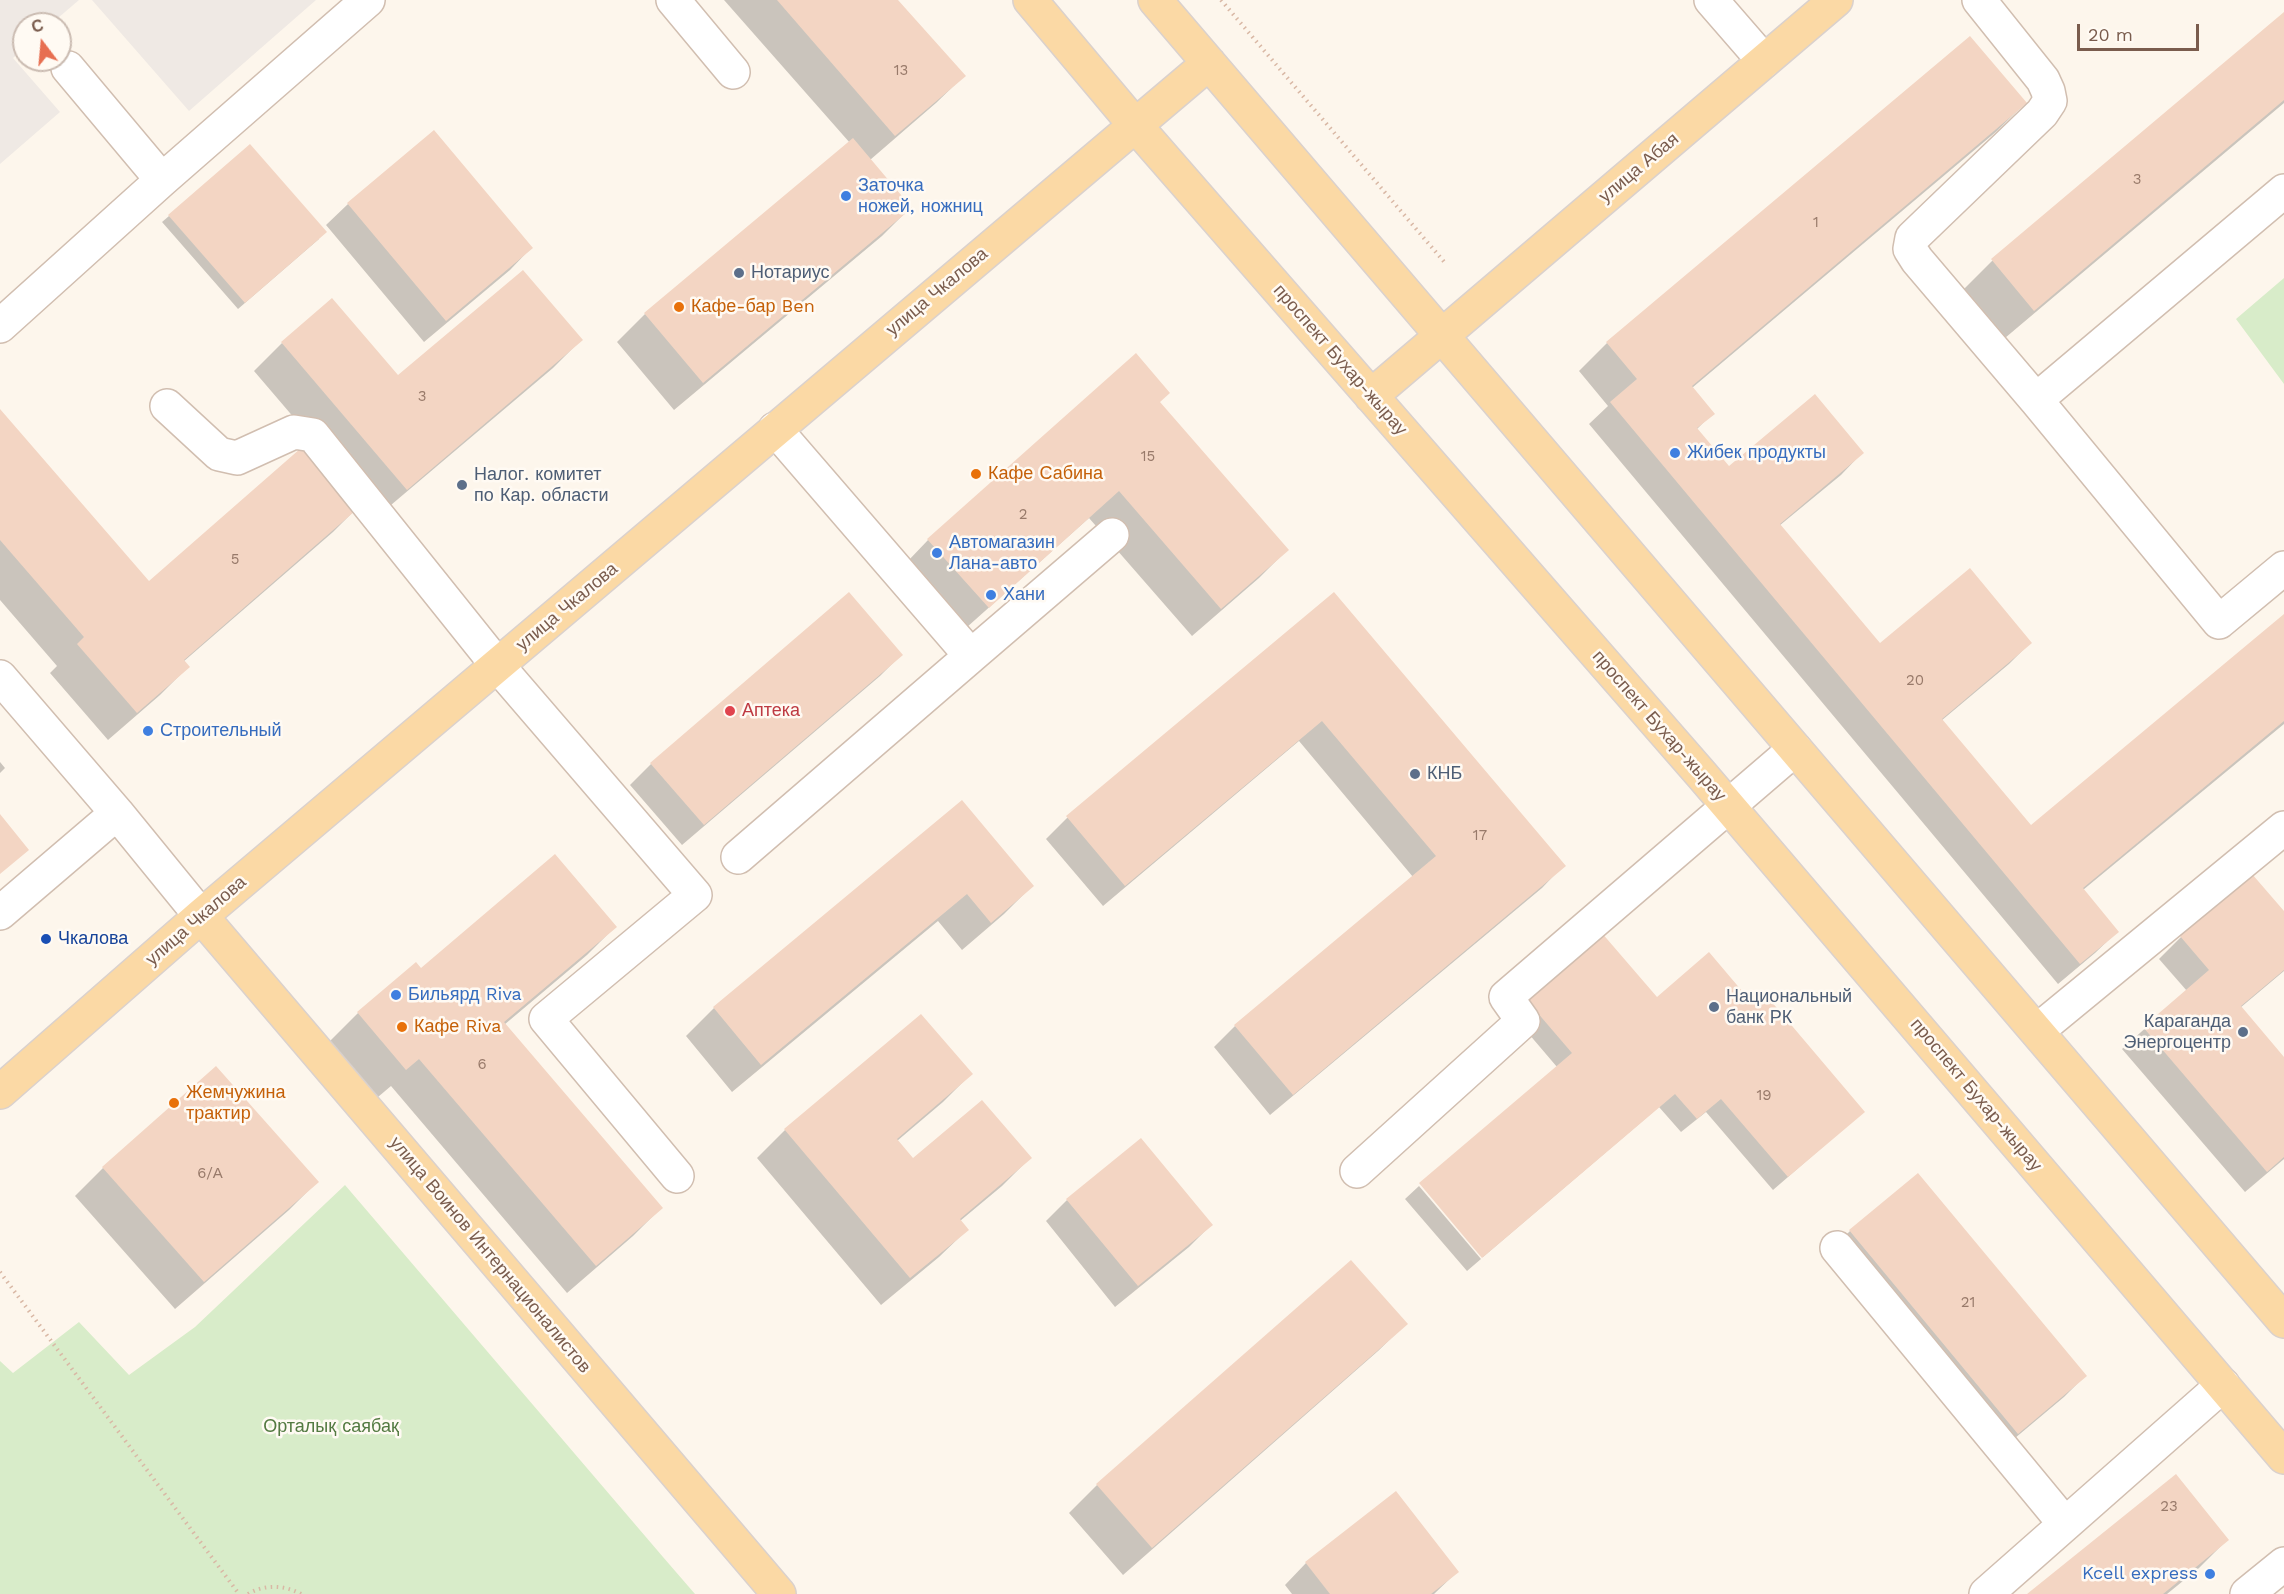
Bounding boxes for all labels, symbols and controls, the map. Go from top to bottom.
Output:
north arrow [12,12,72,72]
scale bar [2080,12,2202,50]
text: С [29,15,46,37]
text: 20 m [2088,24,2133,45]
house number: 13 [894,62,908,80]
street label: улица Абая [1595,128,1683,208]
house number: 3 [2133,171,2141,189]
place label: Заточка ножей, ножниц [858,175,983,218]
marker: Заточка ножей, ножниц [839,189,853,203]
house number: 1 [1813,214,1819,232]
street label: улица Чкалова [882,243,992,341]
place label: Нотариус [751,262,830,284]
marker: Нотариус [732,266,746,280]
street label: проспект Бухар-жырау [1268,280,1412,440]
place label: Кафе-бар Ben [691,296,815,318]
marker: Кафе-бар Ben [672,300,686,314]
house number: 3 [418,388,426,406]
place label: Жибек продукты [1687,442,1826,464]
marker: Жибек продукты [1668,446,1682,460]
house number: 15 [1141,448,1155,466]
place label: Кафе Сабина [988,463,1103,485]
place label: Налог. комитет по Кар. области [474,464,609,506]
marker: Кафе Сабина [969,467,983,481]
marker: Налог. комитет по Кар. области [455,478,469,492]
house number: 2 [1019,506,1027,524]
place label: Автомагазин Лана-авто [949,532,1055,574]
marker: Автомагазин Лана-авто [930,546,944,560]
house number: 5 [231,551,239,569]
street label: улица Чкалова [512,558,622,656]
place label: Хани [1003,584,1045,606]
marker: Хани [984,588,998,602]
street label: проспект Бухар-жырау [1587,646,1731,806]
house number: 20 [1906,672,1924,690]
place label: Аптека [742,700,800,722]
marker: Аптека [723,704,737,718]
place label: Строительный [160,720,282,742]
marker: Строительный [141,724,155,738]
place label: КНБ [1427,763,1462,785]
marker: КНБ [1408,767,1422,781]
house number: 17 [1473,827,1487,845]
street label: улица Чкалова [141,872,251,970]
place label: Чкалова [58,928,128,950]
marker: Чкалова [39,932,53,946]
place label: Бильярд Riva [408,984,522,1006]
place label: Национальный банк РК [1726,986,1852,1028]
marker: Бильярд Riva [389,988,403,1002]
marker: Национальный банк РК [1707,1000,1721,1014]
place label: Караганда Энергоцентр [2124,1011,2231,1054]
street label: проспект Бухар-жырау [1906,1014,2046,1176]
place label: Кафе Riva [414,1016,501,1038]
marker: Кафе Riva [395,1020,409,1034]
marker: Караганда Энергоцентр [2236,1025,2250,1039]
house number: 6 [477,1056,487,1074]
place label: Жемчужина трактир [186,1082,285,1124]
house number: 19 [1756,1087,1772,1105]
marker: Жемчужина трактир [167,1096,181,1110]
street label: улица Воинов Интернационалистов [385,1132,595,1378]
house number: 6/А [197,1165,223,1183]
house number: 21 [1961,1294,1975,1312]
park label: Орталық саябақ [263,1416,399,1438]
house number: 23 [2160,1498,2178,1516]
place label: Kcell express [2082,1563,2198,1585]
marker: Kcell express [2203,1567,2217,1581]

